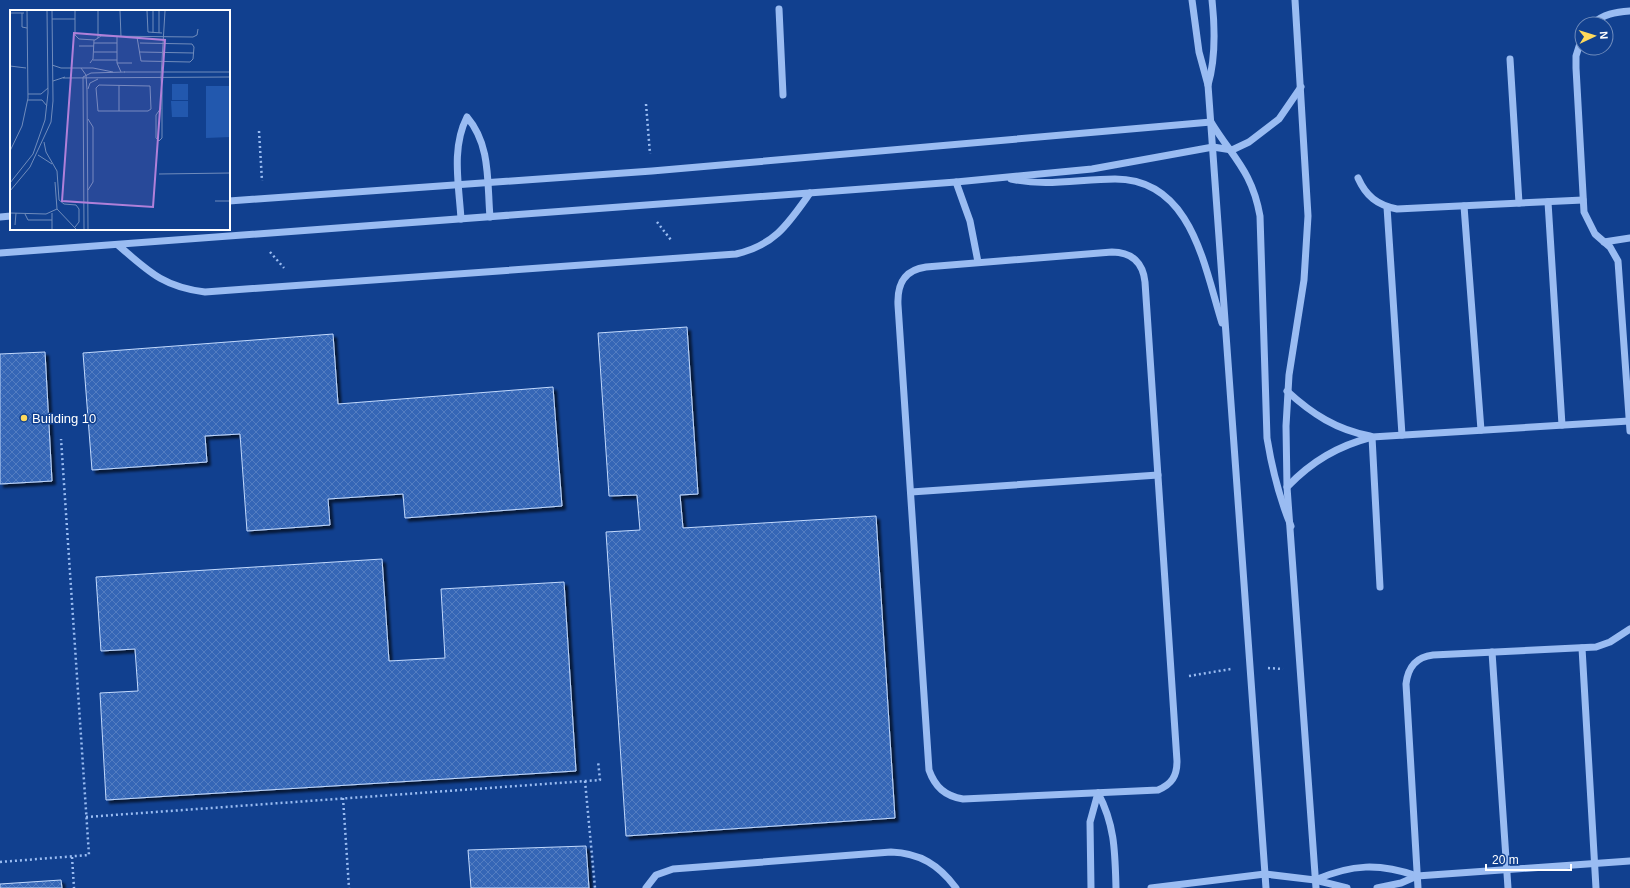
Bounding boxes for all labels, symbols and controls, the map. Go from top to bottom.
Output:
inset map [10,10,230,230]
north arrow [1574,16,1614,56]
text: N [1598,31,1610,40]
place label: Building 10 [32,411,96,426]
marker: Building 10 [19,413,29,423]
scale bar [1486,846,1571,872]
text: 20 m [1492,853,1519,867]

